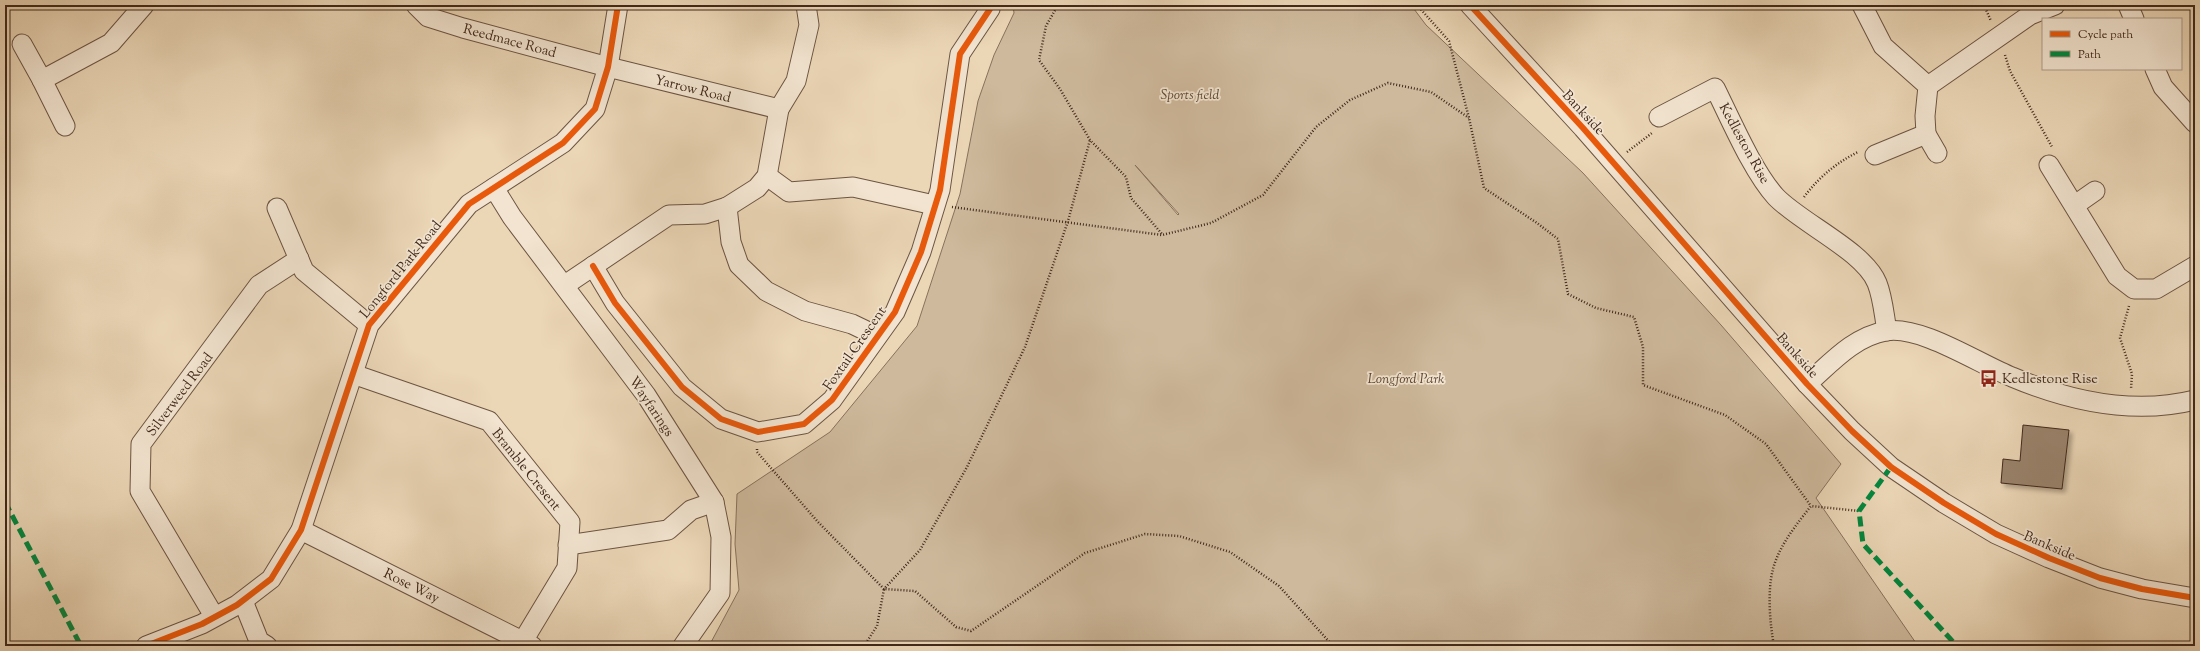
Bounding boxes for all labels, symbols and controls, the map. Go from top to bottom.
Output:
legend [2042,18,2182,70]
street label: Reedmace Road [461,20,558,64]
text: Cycle path [2078,26,2133,44]
text: Path [2078,46,2101,64]
street label: Yarrow Road [652,71,733,109]
park label: Sports field [1160,86,1220,106]
street label: Bankside [1557,86,1609,140]
street label: Kedleston Rise [1713,100,1774,188]
street label: Longford Park Road [356,217,447,323]
street label: Foxtail Crescent [819,303,892,395]
street label: Bankside [1771,329,1822,383]
street label: Silverweed Road [142,349,219,441]
bus stop icon: Kedlestone Rise [1979,368,1999,388]
park label: Longford Park [1368,370,1445,390]
place label: Kedlestone Rise [2002,370,2098,390]
street label: Wayfarings [623,373,678,441]
street label: Bramble Cresent [486,425,565,516]
street label: Bankside [2020,527,2078,567]
street label: Rose Way [380,565,443,609]

